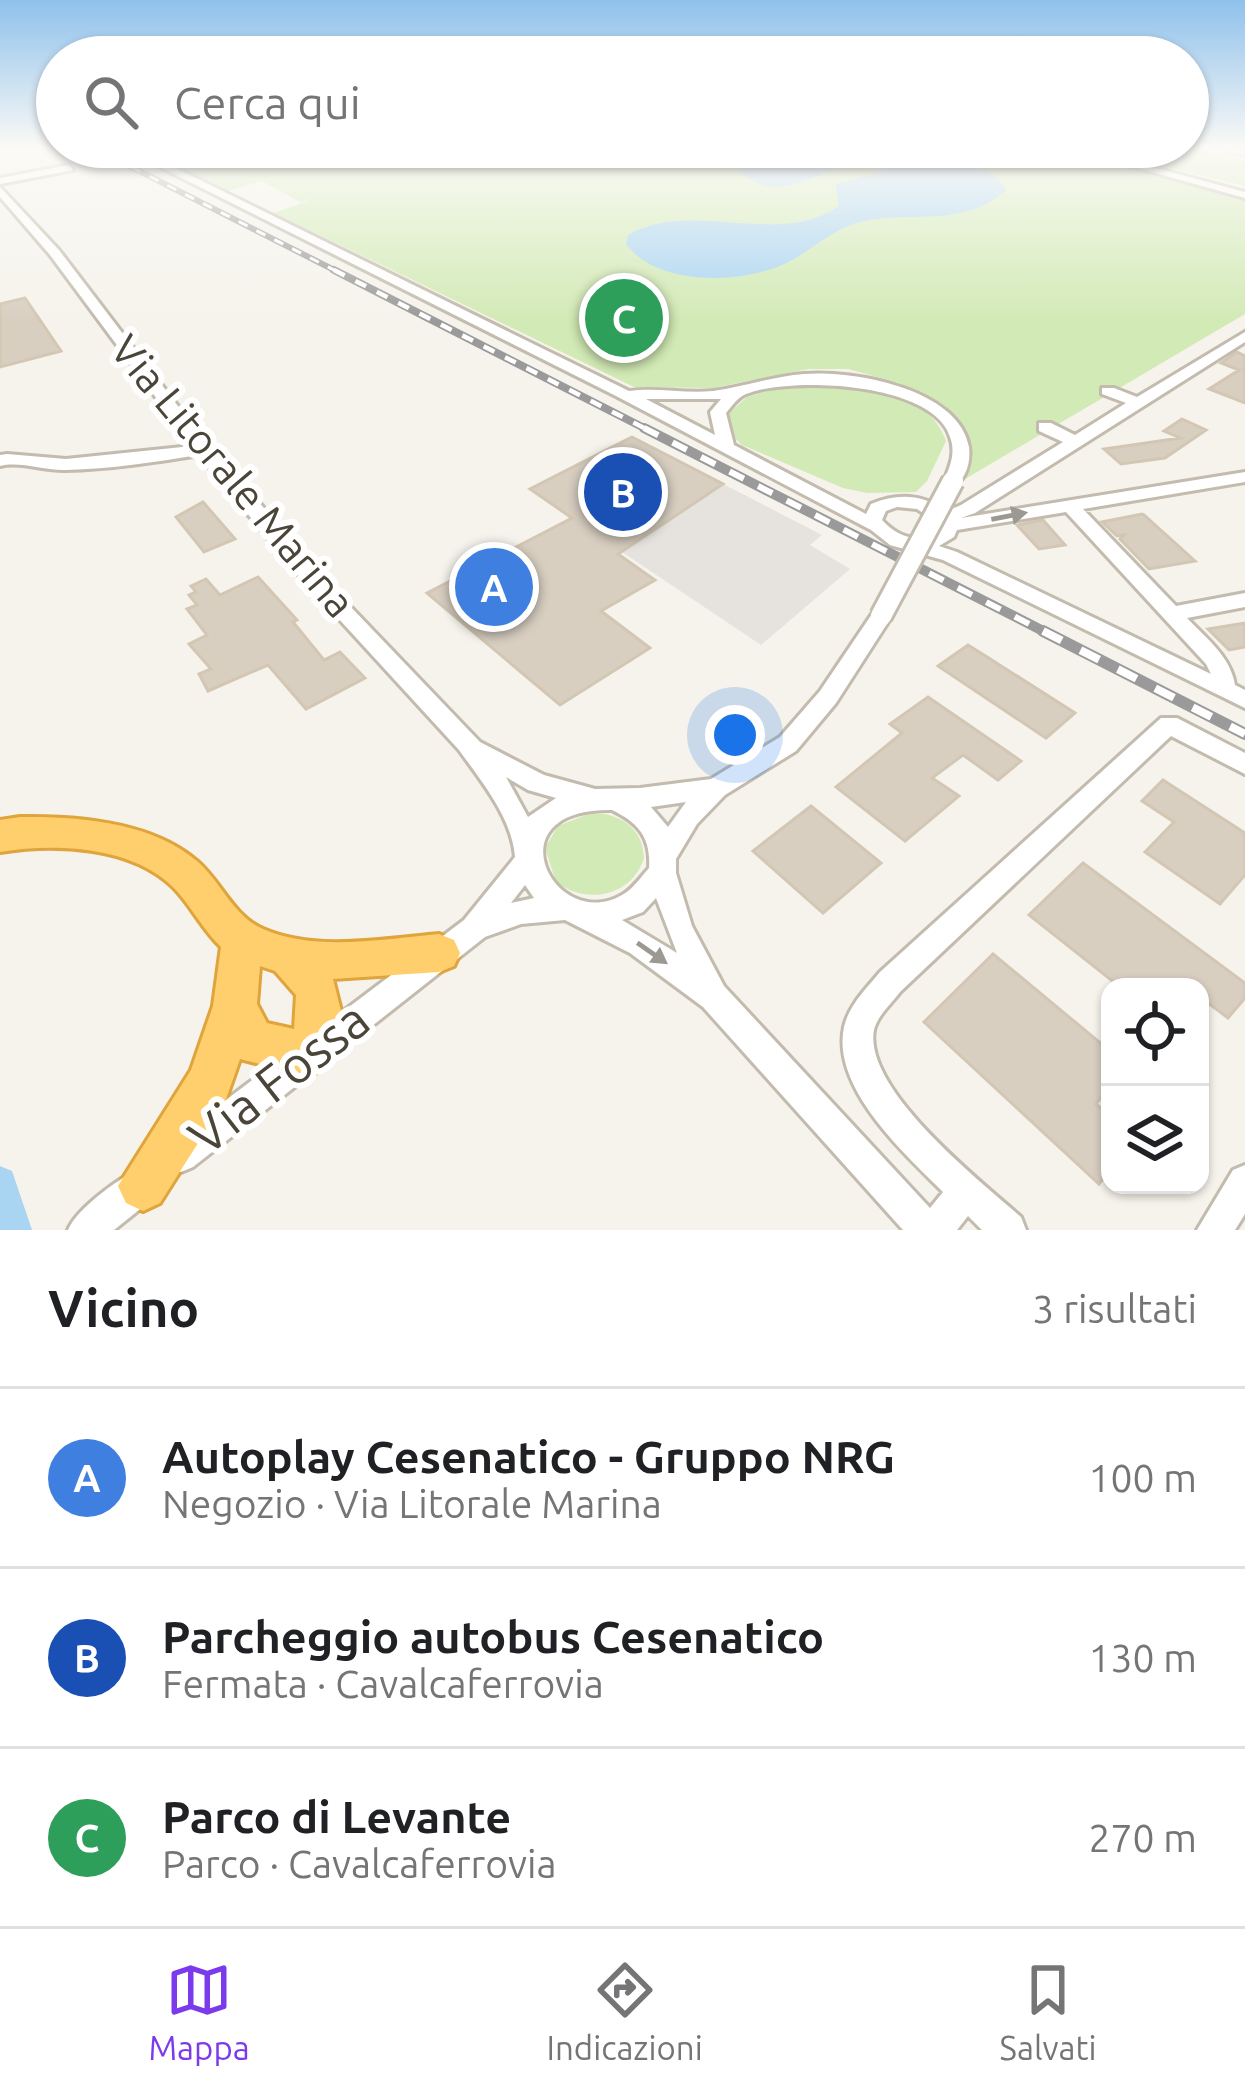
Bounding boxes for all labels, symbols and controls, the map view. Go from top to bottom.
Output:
search box [36,36,1209,168]
icon: search [78,69,144,135]
text: Cerca qui [174,77,361,128]
pin: C [585,273,663,363]
street label: Via Litorale Marina [102,325,365,626]
pin: B [584,447,662,537]
one-way arrow [991,506,1028,525]
pin: A [455,542,533,632]
your location [705,705,765,765]
one-way arrow [636,941,668,964]
map controls [1101,978,1209,1194]
button: locate [1101,978,1209,1086]
street label: Via Fossa [177,989,380,1165]
button: layers [1101,1086,1209,1194]
text: Vicino [48,1279,199,1337]
text: 3 risultati [1032,1287,1197,1330]
text: Autoplay Cesenatico - Gruppo NRG [162,1431,895,1482]
text: A [73,1456,101,1499]
text: 100 m [1088,1456,1197,1499]
text: Negozio · Via Litorale Marina [162,1482,662,1525]
text: Parcheggio autobus Cesenatico [162,1611,824,1662]
text: B [74,1636,100,1679]
text: 130 m [1088,1636,1197,1679]
text: Fermata · Cavalcaferrovia [162,1662,604,1705]
text: Parco di Levante [162,1791,511,1842]
text: C [75,1816,99,1859]
text: 270 m [1088,1816,1197,1859]
text: Parco · Cavalcaferrovia [162,1842,557,1885]
tab: Mappa [148,1957,250,2066]
tab: Indicazioni [547,1957,703,2066]
tab: Salvati [1000,1957,1097,2066]

